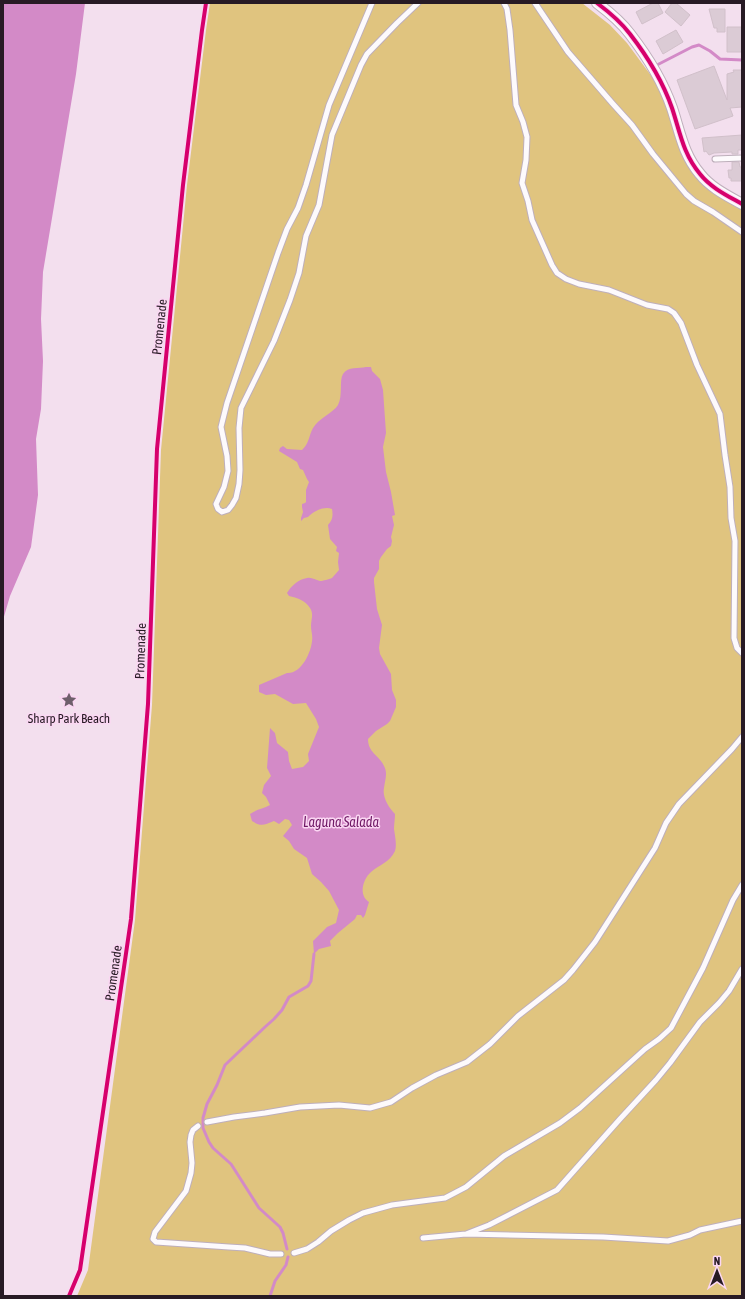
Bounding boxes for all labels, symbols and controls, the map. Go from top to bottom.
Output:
street label: Promenade [149,298,170,356]
street label: Promenade [132,623,149,679]
place icon: Sharp Park Beach [60,691,78,709]
place label: Sharp Park Beach [28,711,110,726]
water label: Laguna Salada [303,814,380,830]
street label: Promenade [102,944,125,1002]
north arrow [697,1251,737,1291]
text: N [714,1255,720,1267]

